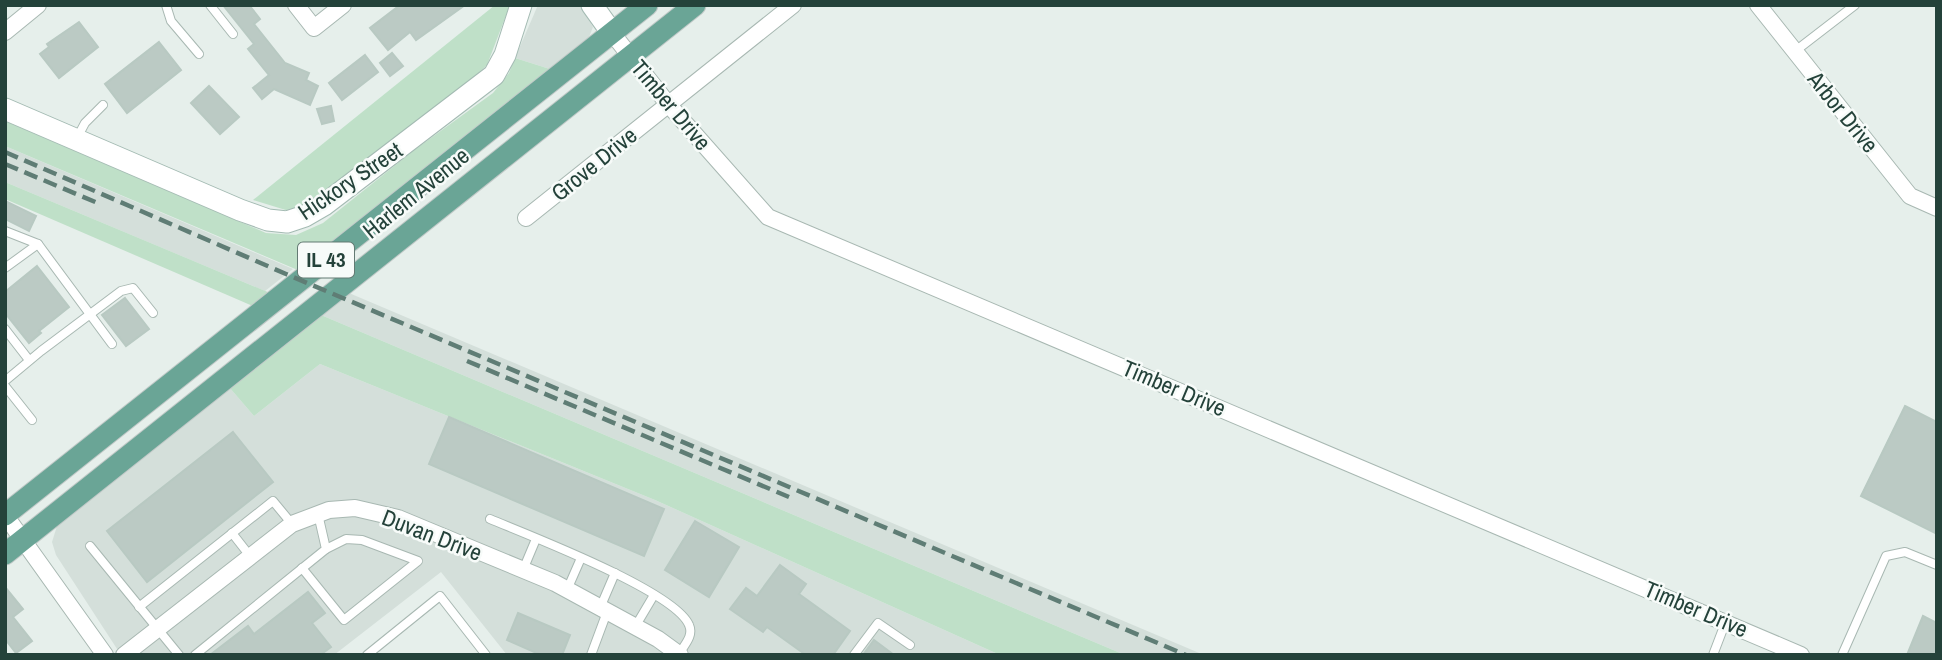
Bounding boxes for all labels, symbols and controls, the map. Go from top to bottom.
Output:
street label: Timber Drive [624,53,718,157]
street label: Arbor Drive [1800,64,1886,159]
street label: Grove Drive [544,120,643,208]
street label: Hickory Street [292,134,408,227]
street label: Harlem Avenue [356,140,475,245]
road number: IL 43 [298,243,354,278]
street label: Timber Drive [1118,352,1231,423]
street label: Duvan Drive [378,501,487,568]
street label: Timber Drive [1640,573,1753,644]

